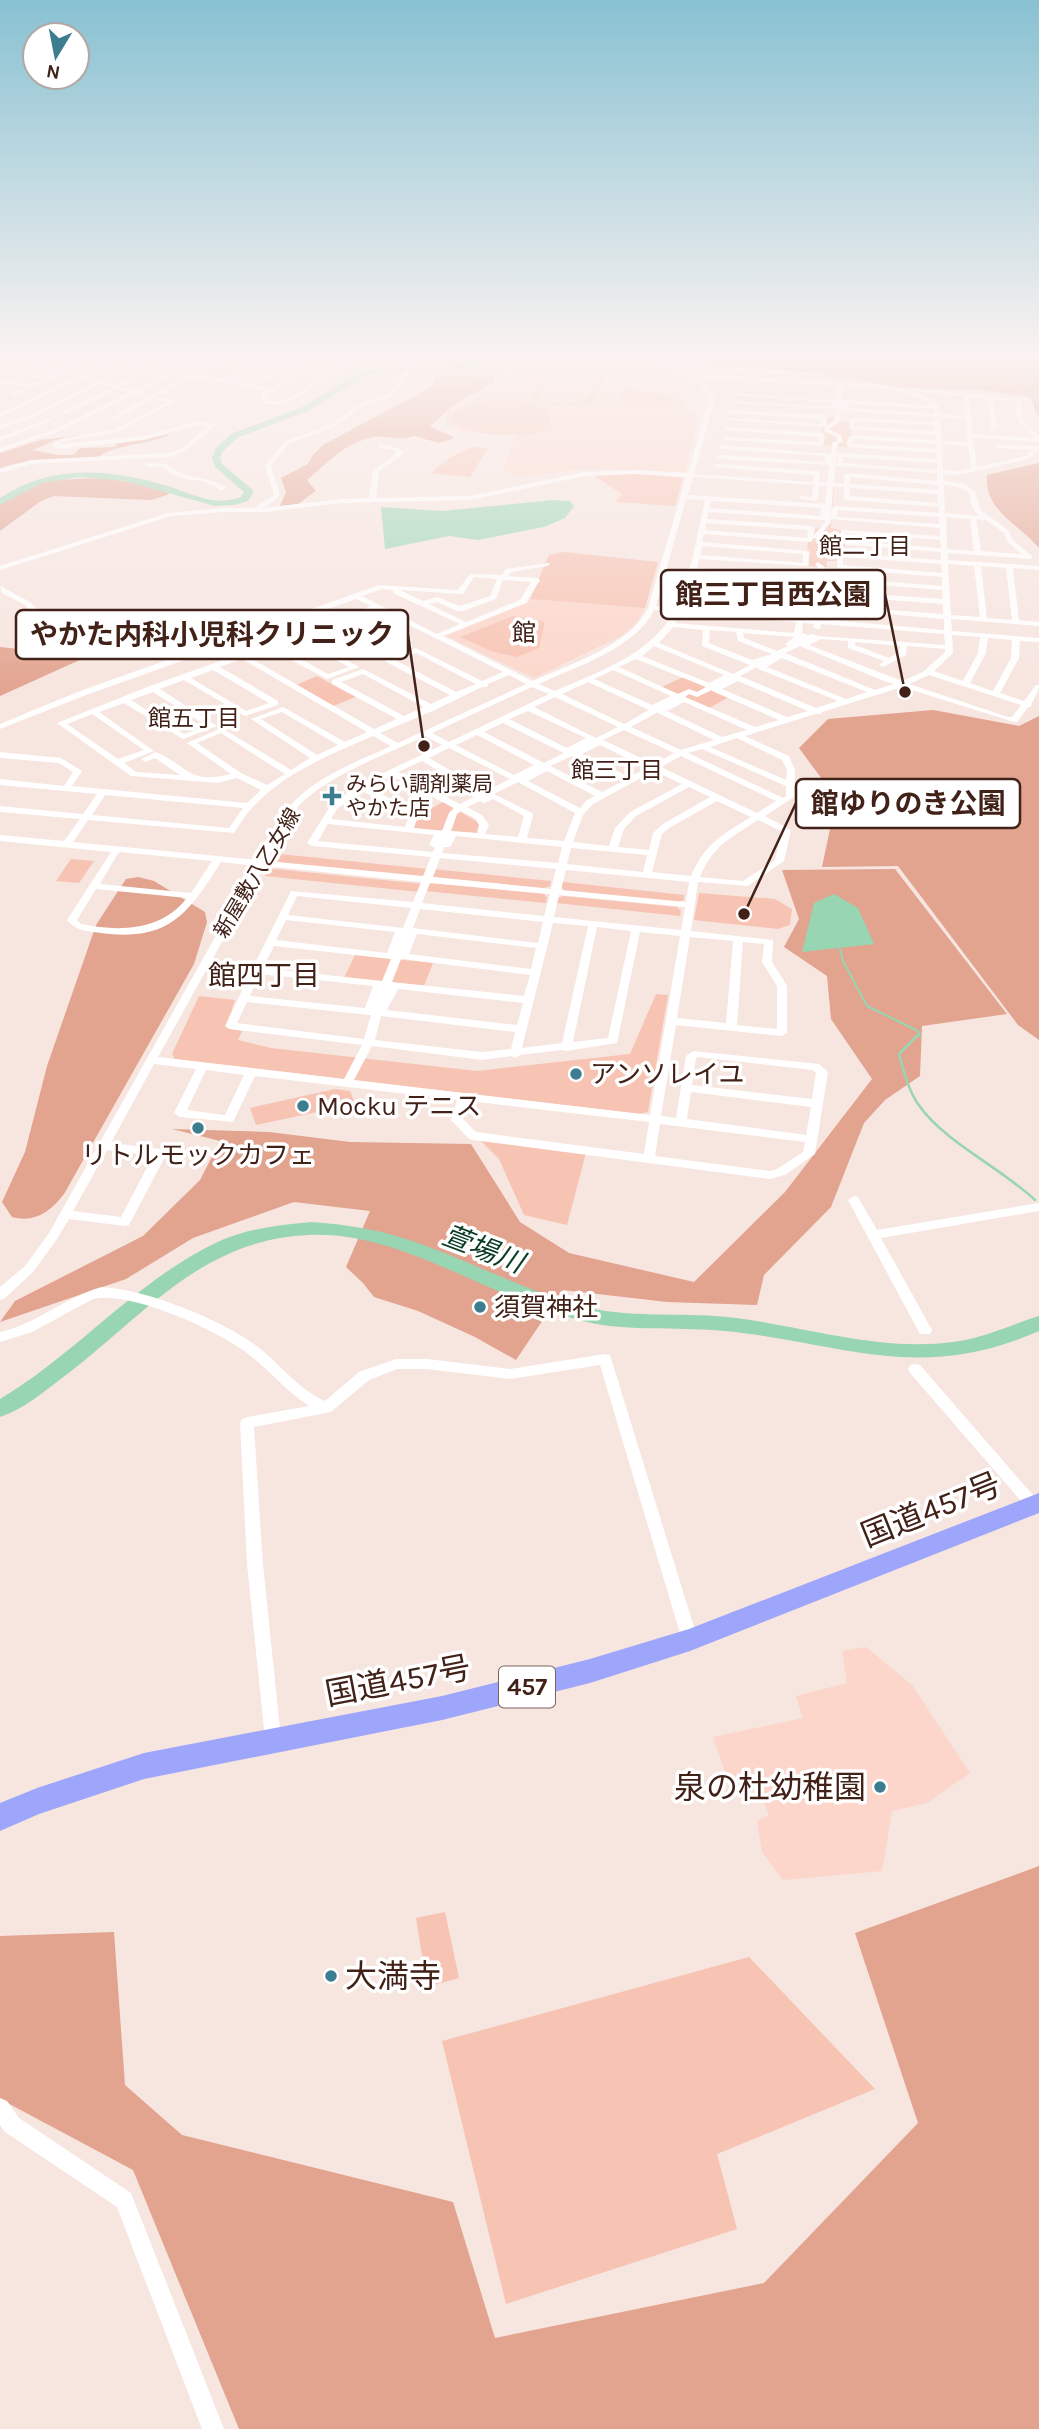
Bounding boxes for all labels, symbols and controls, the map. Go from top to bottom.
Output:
north arrow [21,21,91,91]
text: N [45,60,62,84]
district label: 館二丁目 [819,533,911,560]
callout: 館三丁目西公園 [661,570,885,619]
text: 館三丁目西公園 [675,578,871,611]
callout: やかた内科小児科クリニック [16,610,408,659]
text: やかた内科小児科クリニック [30,618,394,651]
district label: 館 [512,619,536,647]
district label: 館五丁目 [148,705,240,732]
district label: 館三丁目 [571,757,663,784]
place label: みらい調剤薬局 やかた店 [346,772,493,820]
callout: 館ゆりのき公園 [796,779,1020,828]
text: 館ゆりのき公園 [810,787,1006,820]
marker: みらい調剤薬局 やかた店 [324,788,340,804]
street label: 新屋敷八乙女線 [209,804,305,942]
district label: 館四丁目 [208,959,320,992]
place label: アンソレイユ [590,1059,744,1090]
marker: アンソレイユ [568,1066,584,1082]
place label: Mocku テニス [317,1091,481,1122]
marker: Mocku テニス [295,1098,311,1114]
marker: リトルモックカフェ [190,1120,206,1136]
place label: リトルモックカフェ [81,1140,315,1171]
water label: 萱場川 [438,1219,531,1281]
place label: 須賀神社 [494,1292,598,1323]
marker: 須賀神社 [472,1299,488,1315]
street label: 国道457号 [856,1465,1006,1555]
street label: 国道457号 [322,1649,474,1713]
road number: 457 [499,1666,555,1708]
place label: 泉の杜幼稚園 [674,1769,866,1806]
marker: 泉の杜幼稚園 [872,1779,888,1795]
place label: 大満寺 [345,1958,441,1995]
marker: 大満寺 [323,1968,339,1984]

